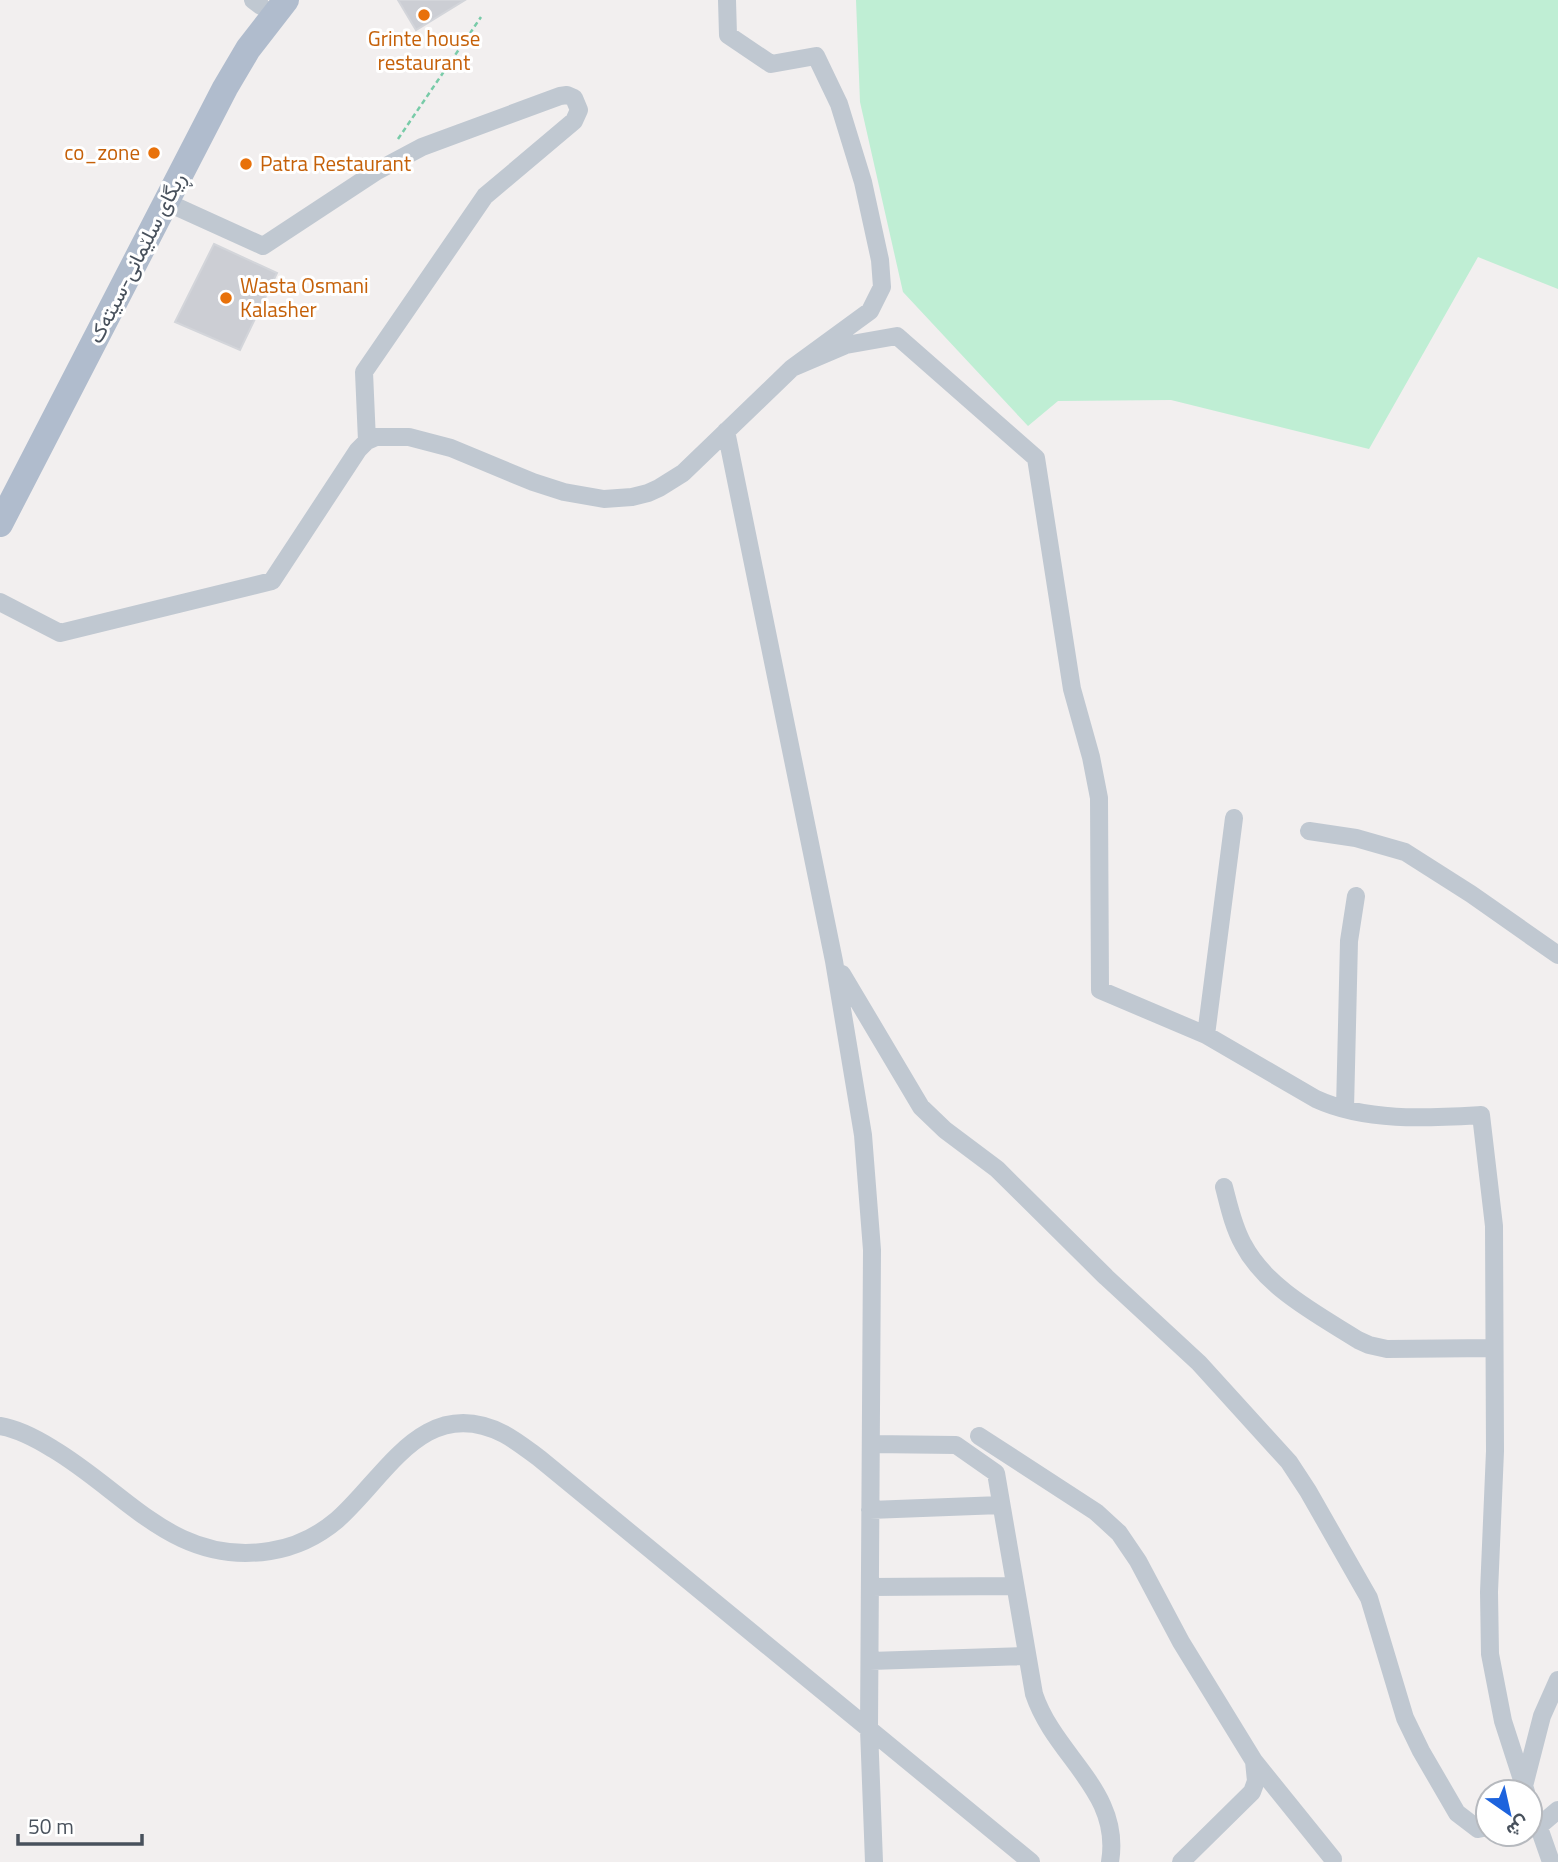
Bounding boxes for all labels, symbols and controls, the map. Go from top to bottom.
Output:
marker: Grinte house restaurant [416,7,432,23]
place label: Grinte house restaurant [368,22,480,78]
place label: co_zone [64,136,140,168]
marker: co_zone [146,145,162,161]
place label: Patra Restaurant [260,147,412,179]
marker: Patra Restaurant [238,156,254,172]
street label: ڕیگای سلێمانی-سیتەک [79,166,195,350]
place label: Wasta Osmani Kalasher [240,269,369,325]
marker: Wasta Osmani Kalasher [218,290,234,306]
north arrow [1474,1778,1544,1848]
scale bar [18,1802,142,1846]
text: ش [1501,1809,1536,1846]
text: 50 m [28,1810,74,1842]

